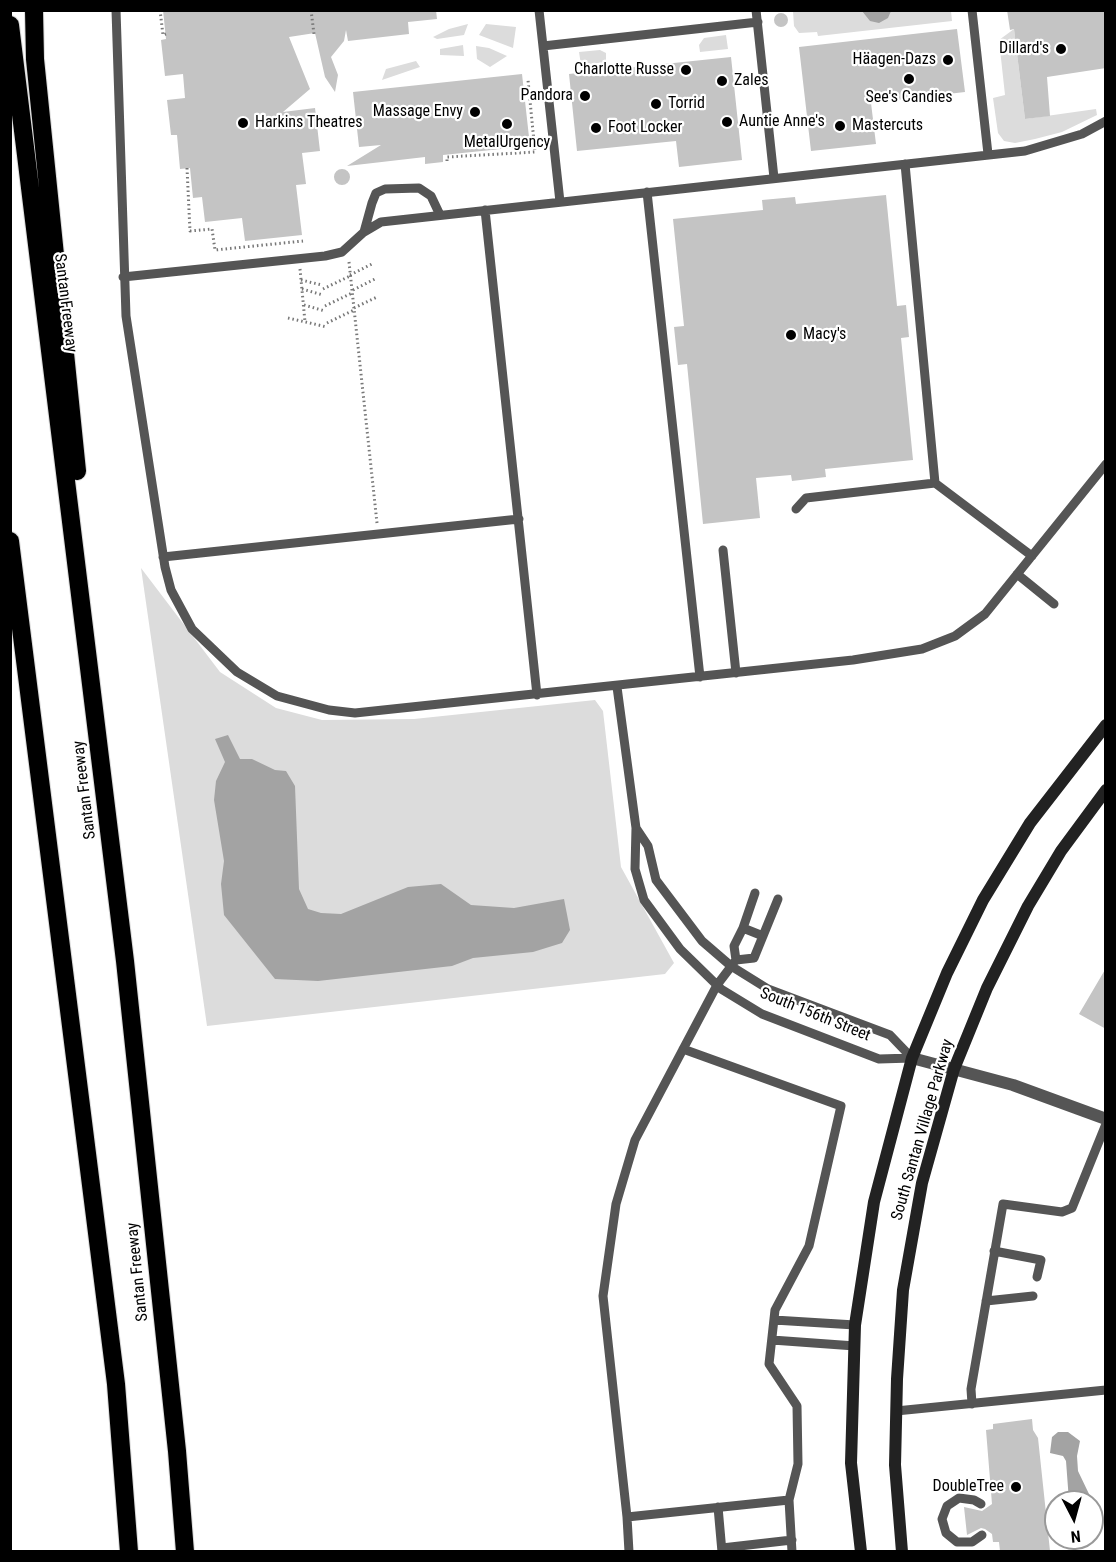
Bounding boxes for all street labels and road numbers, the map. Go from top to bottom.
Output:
street label: Santan Freeway [49,253,81,353]
street label: Santan Freeway [69,740,101,840]
street label: South 156th Street [757,984,873,1046]
street label: South Santan Village Parkway [888,1037,958,1223]
street label: Santan Freeway [123,1222,153,1322]

